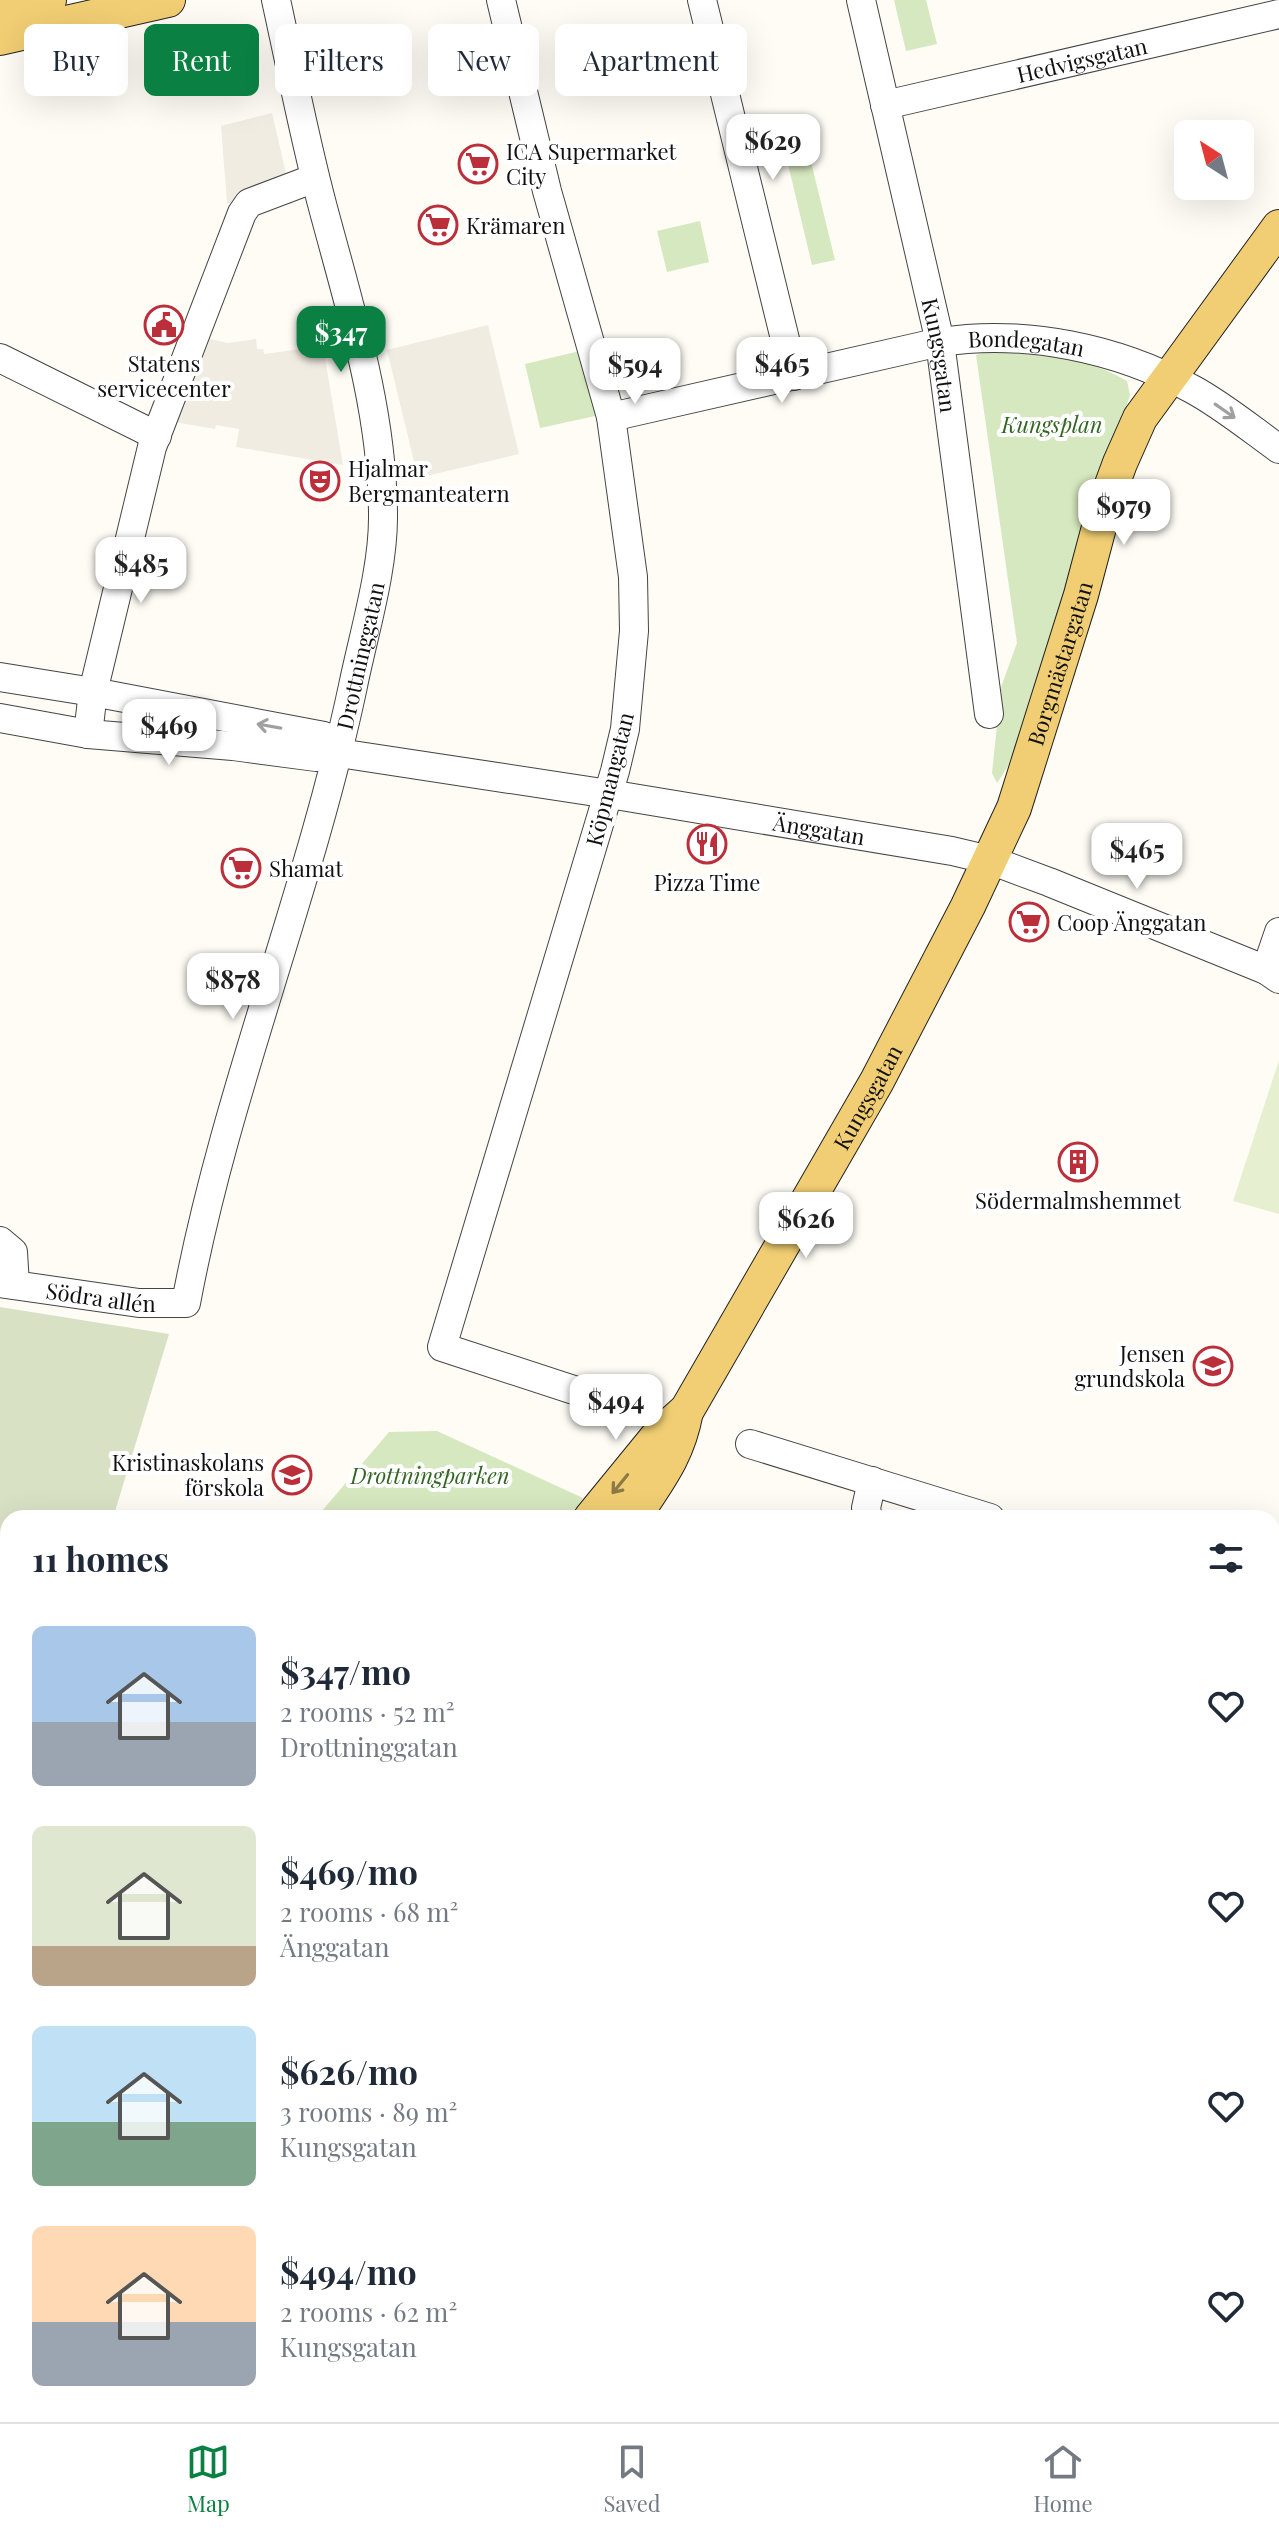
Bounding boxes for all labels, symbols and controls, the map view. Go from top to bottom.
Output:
chip: Buy [24,24,128,96]
chip: Rent [144,24,259,96]
chip: Filters [275,24,412,96]
chip: New [428,24,539,96]
chip: Apartment [555,24,747,96]
street label: Hedvigsgatan [1014,30,1150,89]
pin: $629 [726,114,820,182]
north arrow [1174,120,1254,200]
map controls [1174,120,1254,200]
text: $629 [744,122,802,157]
place label: ICA Supermarket City [506,136,678,191]
supermarket icon: ICA Supermarket City [457,143,499,185]
supermarket icon: Krämaren [417,204,459,246]
place label: Krämaren [466,210,565,240]
street label: Kungsgatan [915,295,964,414]
public building icon: Statens servicecenter [143,304,185,346]
pin: $347 [294,306,388,374]
text: $347 [315,314,367,349]
street label: Bondegatan [967,323,1087,363]
pin: $465 [735,337,829,405]
pin: $594 [588,338,682,406]
text: $465 [754,345,810,380]
text: $594 [608,346,662,381]
place label: Statens servicecenter [97,348,231,403]
one-way arrow [1213,403,1235,419]
park label: Kungsplan [1001,409,1102,439]
place label: Hjalmar Bergmanteatern [348,453,510,508]
theatre icon: Hjalmar Bergmanteatern [299,460,341,502]
pin: $979 [1077,479,1171,547]
text: $979 [1096,487,1152,522]
pin: $485 [94,537,188,605]
text: $485 [113,545,169,580]
street label: Borgmästargatan [1020,578,1099,749]
street label: Drottninggatan [329,579,391,733]
pin: $469 [122,699,216,767]
text: $469 [140,707,198,742]
street label: Köpmangatan [578,709,640,849]
one-way arrow [257,717,282,732]
street label: Änggatan [770,806,867,851]
restaurant icon: Pizza Time [686,823,728,865]
pin: $465 [1090,823,1184,891]
text: $465 [1109,831,1165,866]
supermarket icon: Shamat [220,847,262,889]
place label: Shamat [269,853,344,883]
place label: Pizza Time [654,867,760,897]
supermarket icon: Coop Änggatan [1008,901,1050,943]
place label: Coop Änggatan [1057,907,1206,937]
pin: $878 [186,953,280,1021]
text: $878 [205,961,261,996]
street label: Kungsgatan [826,1039,908,1155]
building icon: Södermalmshemmet [1057,1141,1099,1183]
place label: Södermalmshemmet [975,1185,1182,1215]
pin: $626 [759,1192,853,1260]
text: $626 [777,1200,835,1235]
street label: Södra allén [44,1275,156,1318]
place label: Jensen grundskola [1074,1338,1185,1393]
school or university icon: Jensen grundskola [1192,1345,1234,1387]
pin: $494 [569,1374,663,1442]
text: $494 [588,1382,644,1417]
place label: Kristinaskolans förskola [112,1447,264,1502]
school or university icon: Kristinaskolans förskola [271,1454,313,1496]
park label: Drottningparken [350,1460,509,1490]
one-way arrow [611,1473,628,1494]
text: 11 homes [32,1535,169,1581]
icon: filters [1204,1536,1248,1580]
text: $347/mo [280,1648,411,1694]
icon: home [96,1658,192,1754]
icon: heart [1204,1684,1248,1728]
text: 2 rooms · 52 m² [280,1694,455,1729]
text: Drottninggatan [280,1729,458,1764]
text: $469/mo [280,1848,418,1894]
icon: home [96,1858,192,1954]
icon: heart [1204,1884,1248,1928]
text: 2 rooms · 68 m² [280,1894,458,1929]
text: Änggatan [280,1929,389,1964]
text: $626/mo [280,2048,418,2094]
icon: home [96,2058,192,2154]
icon: heart [1204,2084,1248,2128]
text: 3 rooms · 89 m² [280,2094,457,2129]
text: Kungsgatan [280,2129,417,2164]
text: $494/mo [280,2248,417,2294]
icon: home [96,2258,192,2354]
icon: heart [1204,2284,1248,2328]
text: 2 rooms · 62 m² [280,2294,457,2329]
text: Kungsgatan [280,2329,417,2364]
tab: Map [186,2440,230,2518]
tab: Saved [603,2440,661,2518]
tab: Home [1034,2440,1093,2518]

